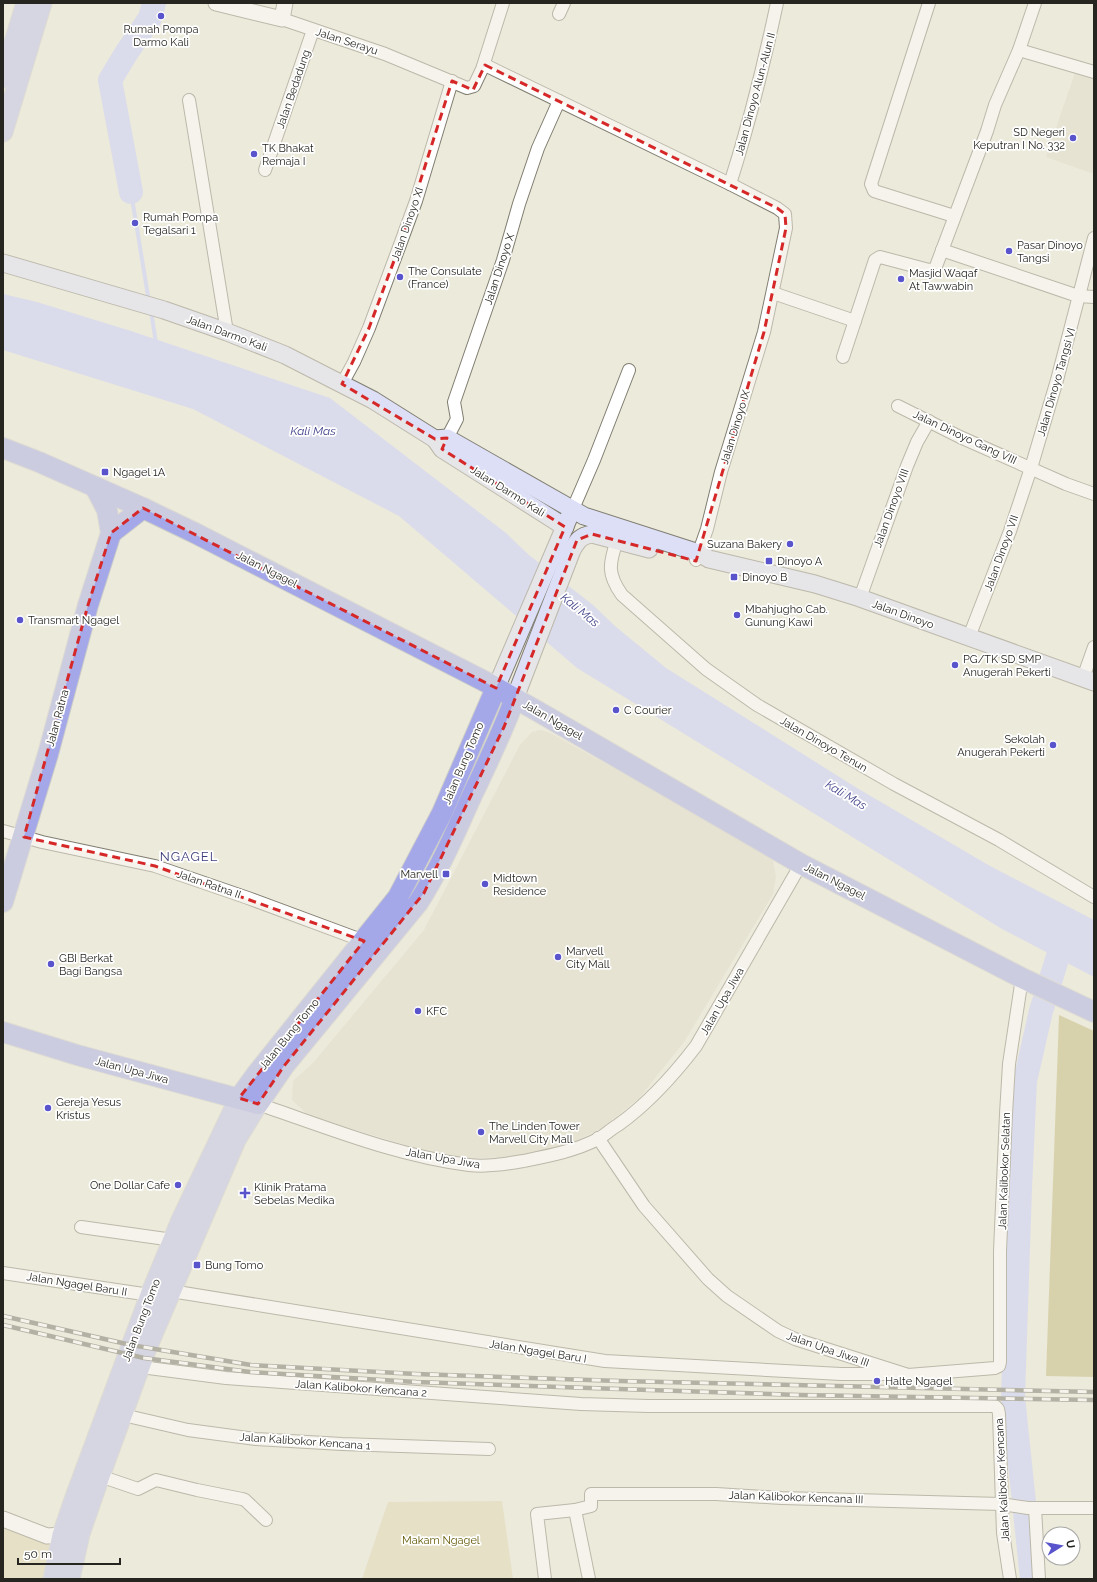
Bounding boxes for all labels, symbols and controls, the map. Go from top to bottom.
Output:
marker: Rumah Pompa Darmo Kali [156,11,166,21]
place label: Rumah Pompa Darmo Kali [123,23,199,49]
street label: Jalan Serayu [314,25,380,58]
street label: Jalan Dinoyo Alun-Alun II [733,31,778,157]
street label: Jalan Bedadung [274,48,313,130]
place label: SD Negeri Keputran I No. 332 [973,126,1065,152]
marker: SD Negeri Keputran I No. 332 [1068,133,1078,143]
place label: TK Bhakat Remaja I [262,142,314,168]
marker: TK Bhakat Remaja I [249,149,259,159]
street label: Jalan Dinoyo XI [389,186,426,263]
place label: Rumah Pompa Tegalsari 1 [143,211,218,237]
marker: Rumah Pompa Tegalsari 1 [130,218,140,228]
street label: Jalan Dinoyo X [482,232,517,307]
place label: Pasar Dinoyo Tangsi [1017,239,1083,265]
marker: Pasar Dinoyo Tangsi [1004,246,1014,256]
place label: The Consulate (France) [408,265,482,291]
place label: Masjid Waqaf At Tawwabin [909,267,978,293]
marker: The Consulate (France) [395,272,405,282]
marker: Masjid Waqaf At Tawwabin [896,274,906,284]
street label: Jalan Darmo Kali [185,313,269,354]
street label: Jalan Dinoyo Tangsi VI [1035,326,1078,438]
street label: Jalan Dinoyo IX [718,388,753,466]
street label: Jalan Dinoyo Gang VIII [911,408,1019,467]
water label: Kali Mas [290,424,336,438]
street label: Jalan Darmo Kali [468,463,547,519]
place label: Ngagel 1A [113,466,166,479]
marker: Ngagel 1A [100,467,110,477]
street label: Jalan Dinoyo VIII [871,467,912,549]
street label: Jalan Dinoyo VII [982,513,1021,593]
place label: Suzana Bakery [707,538,782,551]
marker: Suzana Bakery [785,539,795,549]
street label: Jalan Ngagel [234,548,300,590]
place label: Dinoyo A [777,555,823,568]
marker: Dinoyo A [764,556,774,566]
place label: Dinoyo B [742,571,787,584]
marker: Dinoyo B [729,572,739,582]
water label: Kali Mas [558,590,602,630]
street label: Jalan Dinoyo [870,597,936,632]
place label: Mbahjugho Cab. Gunung Kawi [745,603,828,629]
marker: Mbahjugho Cab. Gunung Kawi [732,610,742,620]
place label: Transmart Ngagel [28,614,119,627]
marker: Transmart Ngagel [15,615,25,625]
place label: PG/TK SD SMP Anugerah Pekerti [963,653,1051,679]
marker: PG/TK SD SMP Anugerah Pekerti [950,660,960,670]
street label: Jalan Ratna [44,688,71,748]
street label: Jalan Ngagel [521,698,585,743]
place label: C Courier [624,704,672,717]
marker: C Courier [611,705,621,715]
street label: Jalan Dinoyo Tenun [778,714,870,775]
street label: Jalan Bung Tomo [440,720,487,806]
place label: Sekolah Anugerah Pekerti [957,733,1045,759]
marker: Sekolah Anugerah Pekerti [1048,740,1058,750]
water label: Kali Mas [823,777,869,813]
district label: NGAGEL [160,849,218,864]
street label: Jalan Ngagel [802,860,868,902]
street label: Jalan Ratna II [175,867,243,901]
place label: Marvell [400,868,438,881]
marker: Marvell [441,869,451,879]
place label: Midtown Residence [493,872,547,898]
marker: Midtown Residence [480,879,490,889]
place label: Marvell City Mall [566,945,610,971]
place label: GBI Berkat Bagi Bangsa [59,952,122,978]
marker: Marvell City Mall [553,952,563,962]
marker: GBI Berkat Bagi Bangsa [46,959,56,969]
street label: Jalan Upa Jiwa [698,965,747,1037]
street label: Jalan Bung Tomo [257,996,322,1072]
place label: KFC [426,1005,447,1018]
marker: KFC [413,1006,423,1016]
street label: Jalan Upa Jiwa [94,1054,170,1087]
place label: Gereja Yesus Kristus [56,1096,121,1122]
marker: Gereja Yesus Kristus [43,1103,53,1113]
street label: Jalan Kalibokor Selatan [996,1112,1013,1230]
place label: The Linden Tower Marvell City Mall [489,1120,580,1146]
marker: The Linden Tower Marvell City Mall [476,1127,486,1137]
street label: Jalan Upa Jiwa [405,1146,481,1171]
place label: One Dollar Cafe [90,1179,171,1192]
marker: One Dollar Cafe [173,1180,183,1190]
place label: Klinik Pratama Sebelas Medika [254,1181,335,1207]
marker: Klinik Pratama Sebelas Medika [239,1187,251,1199]
place label: Bung Tomo [205,1259,264,1272]
marker: Bung Tomo [192,1260,202,1270]
street label: Jalan Ngagel Baru II [26,1270,128,1299]
street label: Jalan Bung Tomo [120,1277,163,1363]
street label: Jalan Upa Jiwa III [785,1329,871,1370]
street label: Jalan Ngagel Baru I [488,1337,588,1366]
place label: Halte Ngagel [885,1375,952,1388]
marker: Halte Ngagel [872,1376,882,1386]
street label: Jalan Kalibokor Kencana 2 [295,1377,428,1400]
street label: Jalan Kalibokor Kencana [993,1418,1012,1542]
street label: Jalan Kalibokor Kencana 1 [239,1430,371,1453]
street label: Jalan Kalibokor Kencana III [728,1489,864,1506]
north arrow [1041,1526,1081,1566]
park label: Makam Ngagel [402,1534,480,1547]
text: U [1063,1539,1077,1549]
scale bar [18,1540,120,1566]
text: 50 m [24,1547,52,1561]

